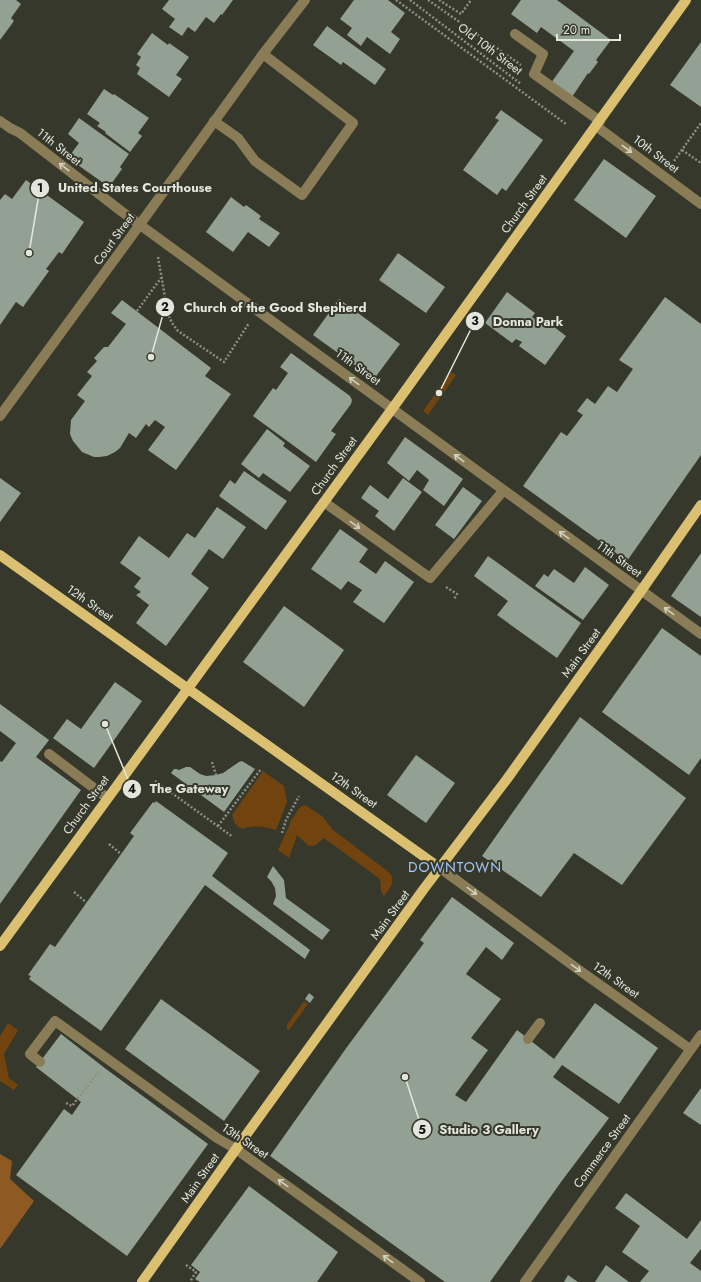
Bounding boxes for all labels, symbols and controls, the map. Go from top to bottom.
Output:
scale bar [557,16,620,42]
street label: Old 10th Street [454,19,526,79]
text: 20 m [563,21,590,39]
street label: 11th Street [33,124,85,170]
street label: 10th Street [629,131,683,178]
one-way arrow [622,145,633,153]
one-way arrow [59,163,70,172]
street label: Church Street [496,171,552,237]
callout: United States Courthouse [30,175,220,200]
text: United States Courthouse [58,178,213,197]
text: 1 [37,179,43,197]
street label: Court Street [89,209,139,269]
callout: Church of the Good Shepherd [155,295,374,320]
text: 2 [161,298,169,316]
text: Church of the Good Shepherd [184,298,366,317]
callout: Donna Park [465,309,571,334]
text: 3 [471,312,479,330]
text: Donna Park [493,312,564,331]
street label: 11th Street [332,344,385,390]
one-way arrow [349,377,360,385]
street label: Church Street [306,433,362,499]
one-way arrow [454,454,465,462]
one-way arrow [350,521,361,529]
one-way arrow [559,531,570,539]
street label: 11th Street [593,536,646,582]
street label: 12th Street [63,580,117,626]
one-way arrow [664,607,675,615]
street label: Main Street [557,625,605,681]
street label: 12th Street [327,767,381,813]
street label: Church Street [58,772,114,838]
callout: The Gateway [122,776,236,801]
text: The Gateway [150,779,229,798]
text: 4 [128,780,136,798]
district label: DOWNTOWN [408,857,502,877]
street label: Main Street [366,887,414,943]
one-way arrow [466,887,477,895]
street label: 12th Street [589,957,643,1003]
one-way arrow [570,964,581,972]
street label: Commerce Street [569,1110,635,1192]
callout: Studio 3 Gallery [412,1117,547,1142]
street label: 13th Street [218,1119,272,1163]
text: Studio 3 Gallery [439,1120,539,1139]
text: 5 [418,1121,426,1139]
street label: Main Street [176,1149,224,1207]
one-way arrow [277,1179,288,1187]
one-way arrow [383,1255,394,1263]

